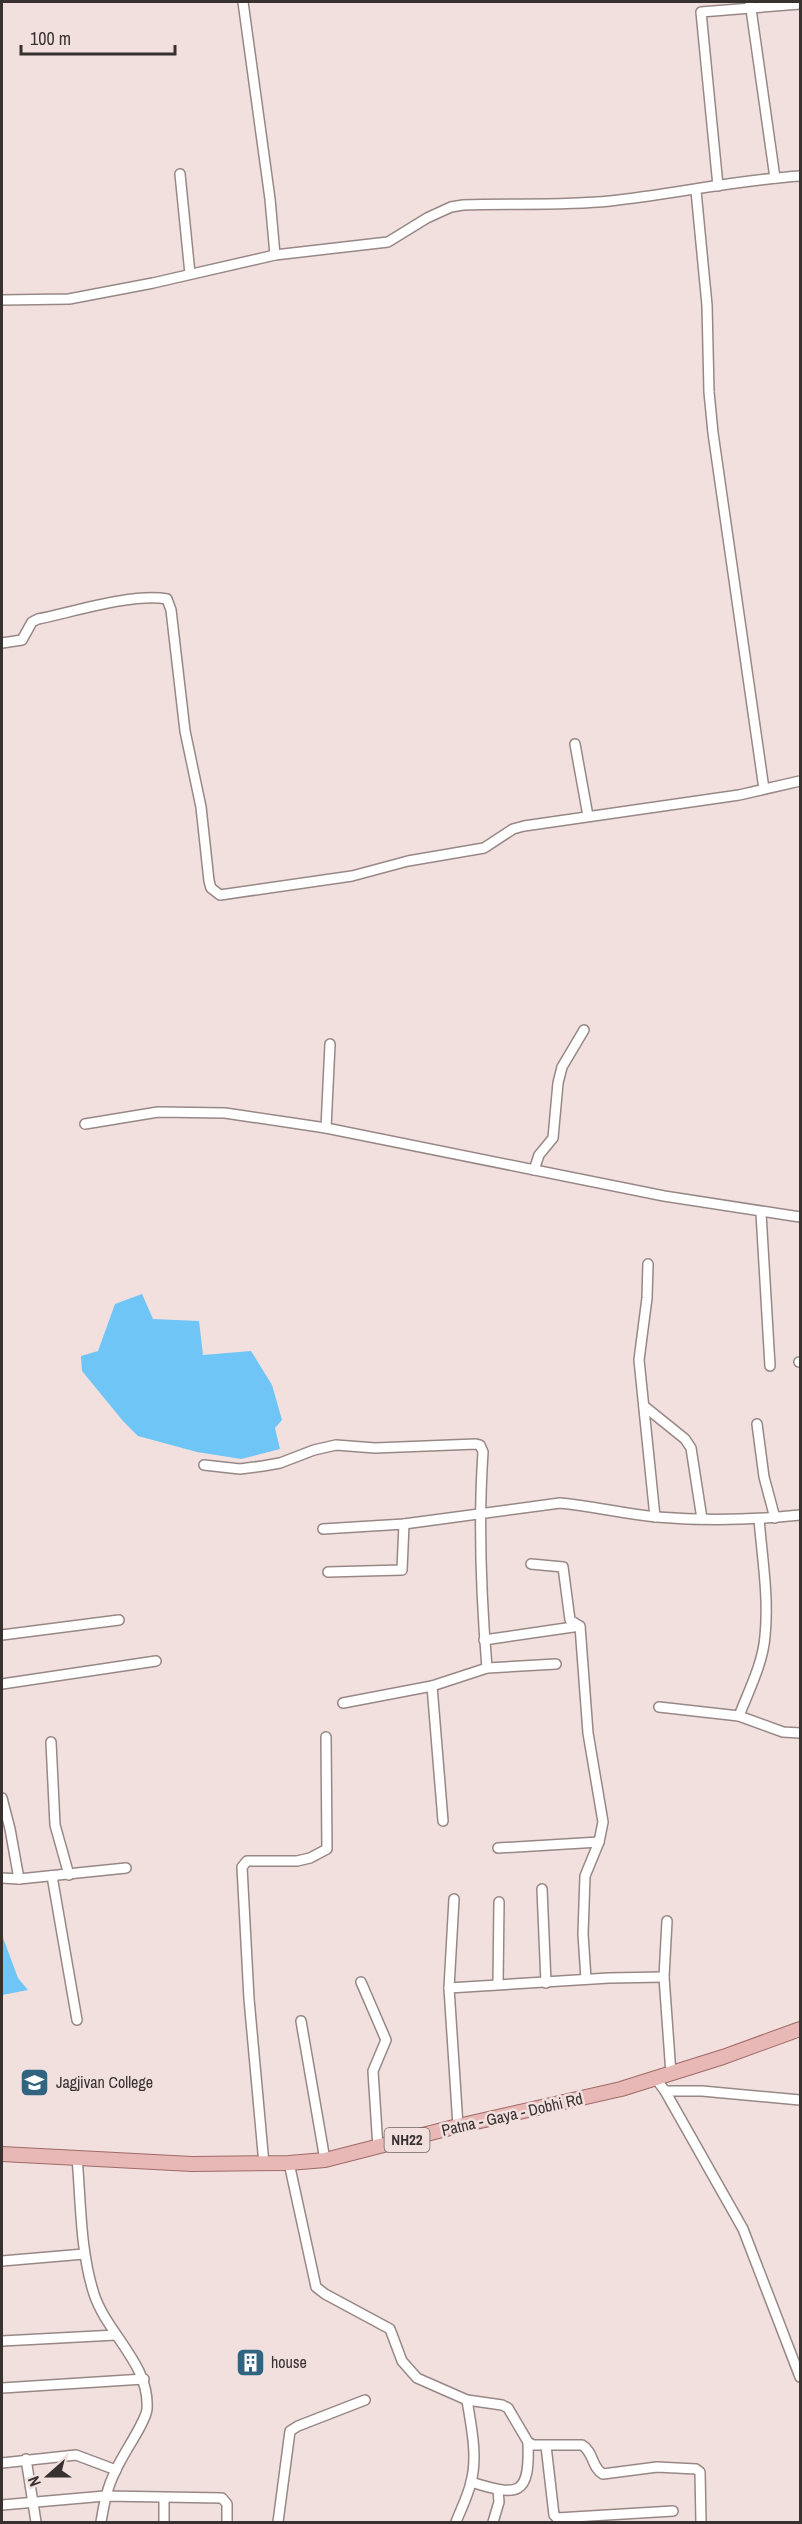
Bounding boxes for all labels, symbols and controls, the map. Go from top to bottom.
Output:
scale bar [21,18,176,56]
text: 100 m [30,26,71,51]
school or university icon: Jagjivan College [19,2066,51,2098]
place label: Jagjivan College [56,2071,153,2093]
street label: Patna - Gaya - Dobhi Rd [439,2087,585,2141]
road number: NH22 [384,2128,430,2152]
building icon: house [234,2346,266,2378]
place label: house [271,2351,307,2373]
north arrow [18,2446,78,2506]
text: N [22,2473,46,2490]

